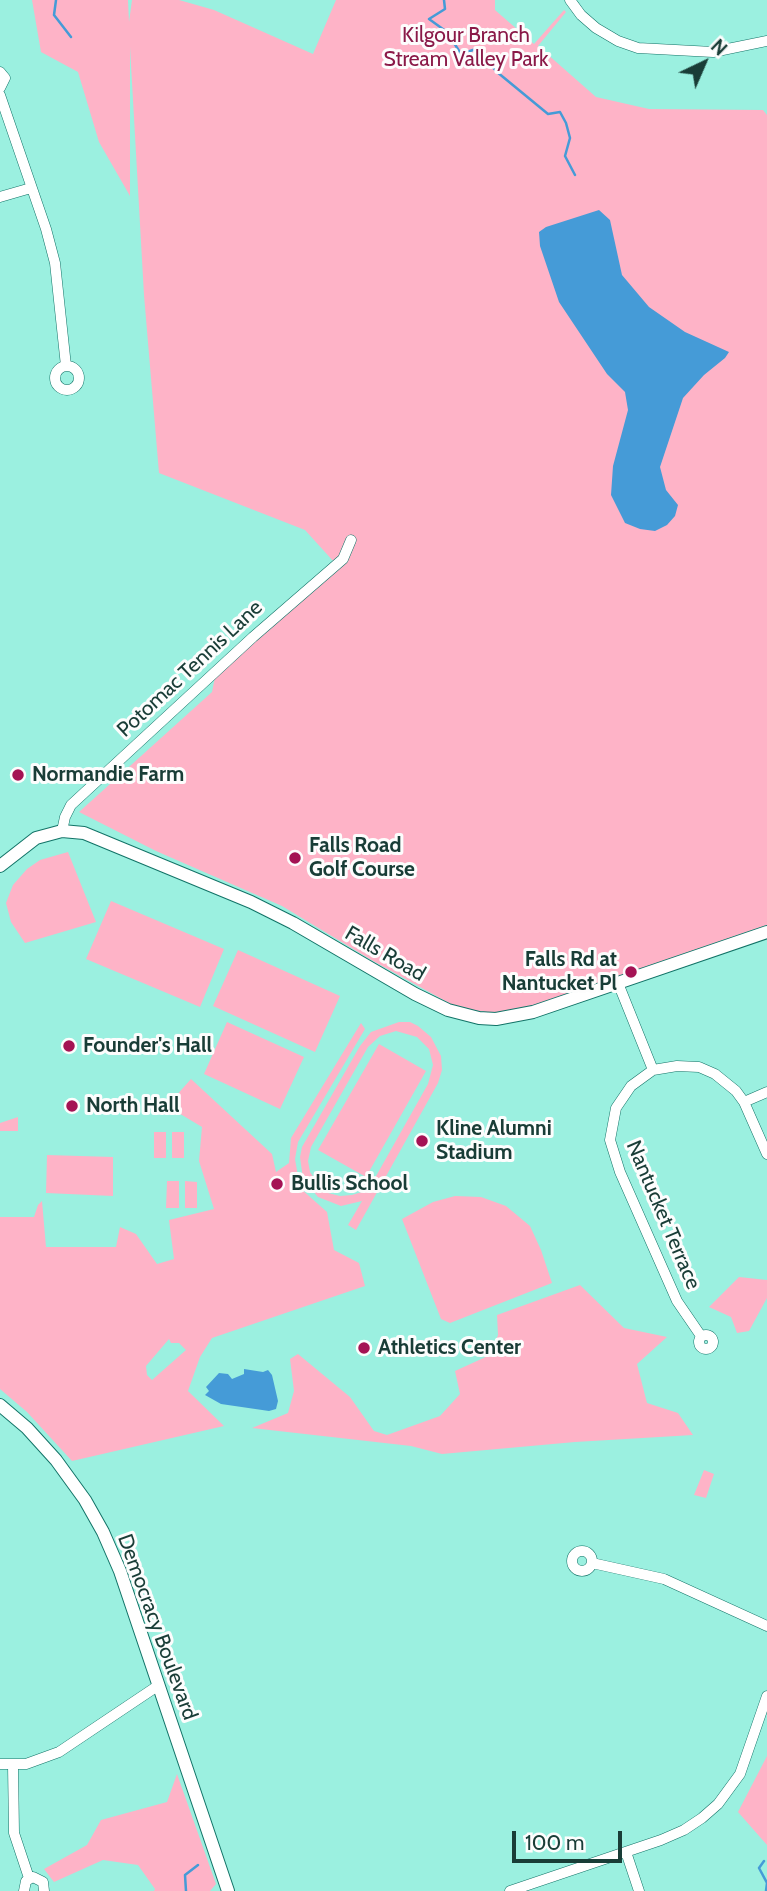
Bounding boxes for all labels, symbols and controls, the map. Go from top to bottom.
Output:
park label: Kilgour Branch Stream Valley Park [383,23,549,73]
north arrow [669,28,739,98]
text: N [706,35,732,60]
street label: Potomac Tennis Lane [112,595,268,743]
place label: Normandie Farm [32,762,184,788]
marker: Normandie Farm [10,767,26,783]
place label: Falls Road Golf Course [309,833,415,883]
marker: Falls Road Golf Course [287,850,303,866]
street label: Falls Road [340,921,430,987]
place label: Falls Rd at Nantucket Pl [502,947,617,997]
marker: Falls Rd at Nantucket Pl [623,964,639,980]
place label: Founder's Hall [83,1033,212,1059]
marker: Founder's Hall [61,1038,77,1054]
place label: North Hall [86,1093,180,1119]
marker: North Hall [64,1098,80,1114]
place label: Kline Alumni Stadium [436,1116,552,1166]
marker: Kline Alumni Stadium [414,1133,430,1149]
street label: Nantucket Terrace [620,1137,706,1293]
place label: Bullis School [291,1171,408,1197]
marker: Bullis School [269,1176,285,1192]
place label: Athletics Center [378,1335,521,1361]
marker: Athletics Center [356,1340,372,1356]
street label: Democracy Boulevard [112,1531,202,1723]
scale bar [515,1818,625,1862]
text: 100 m [525,1830,584,1855]

